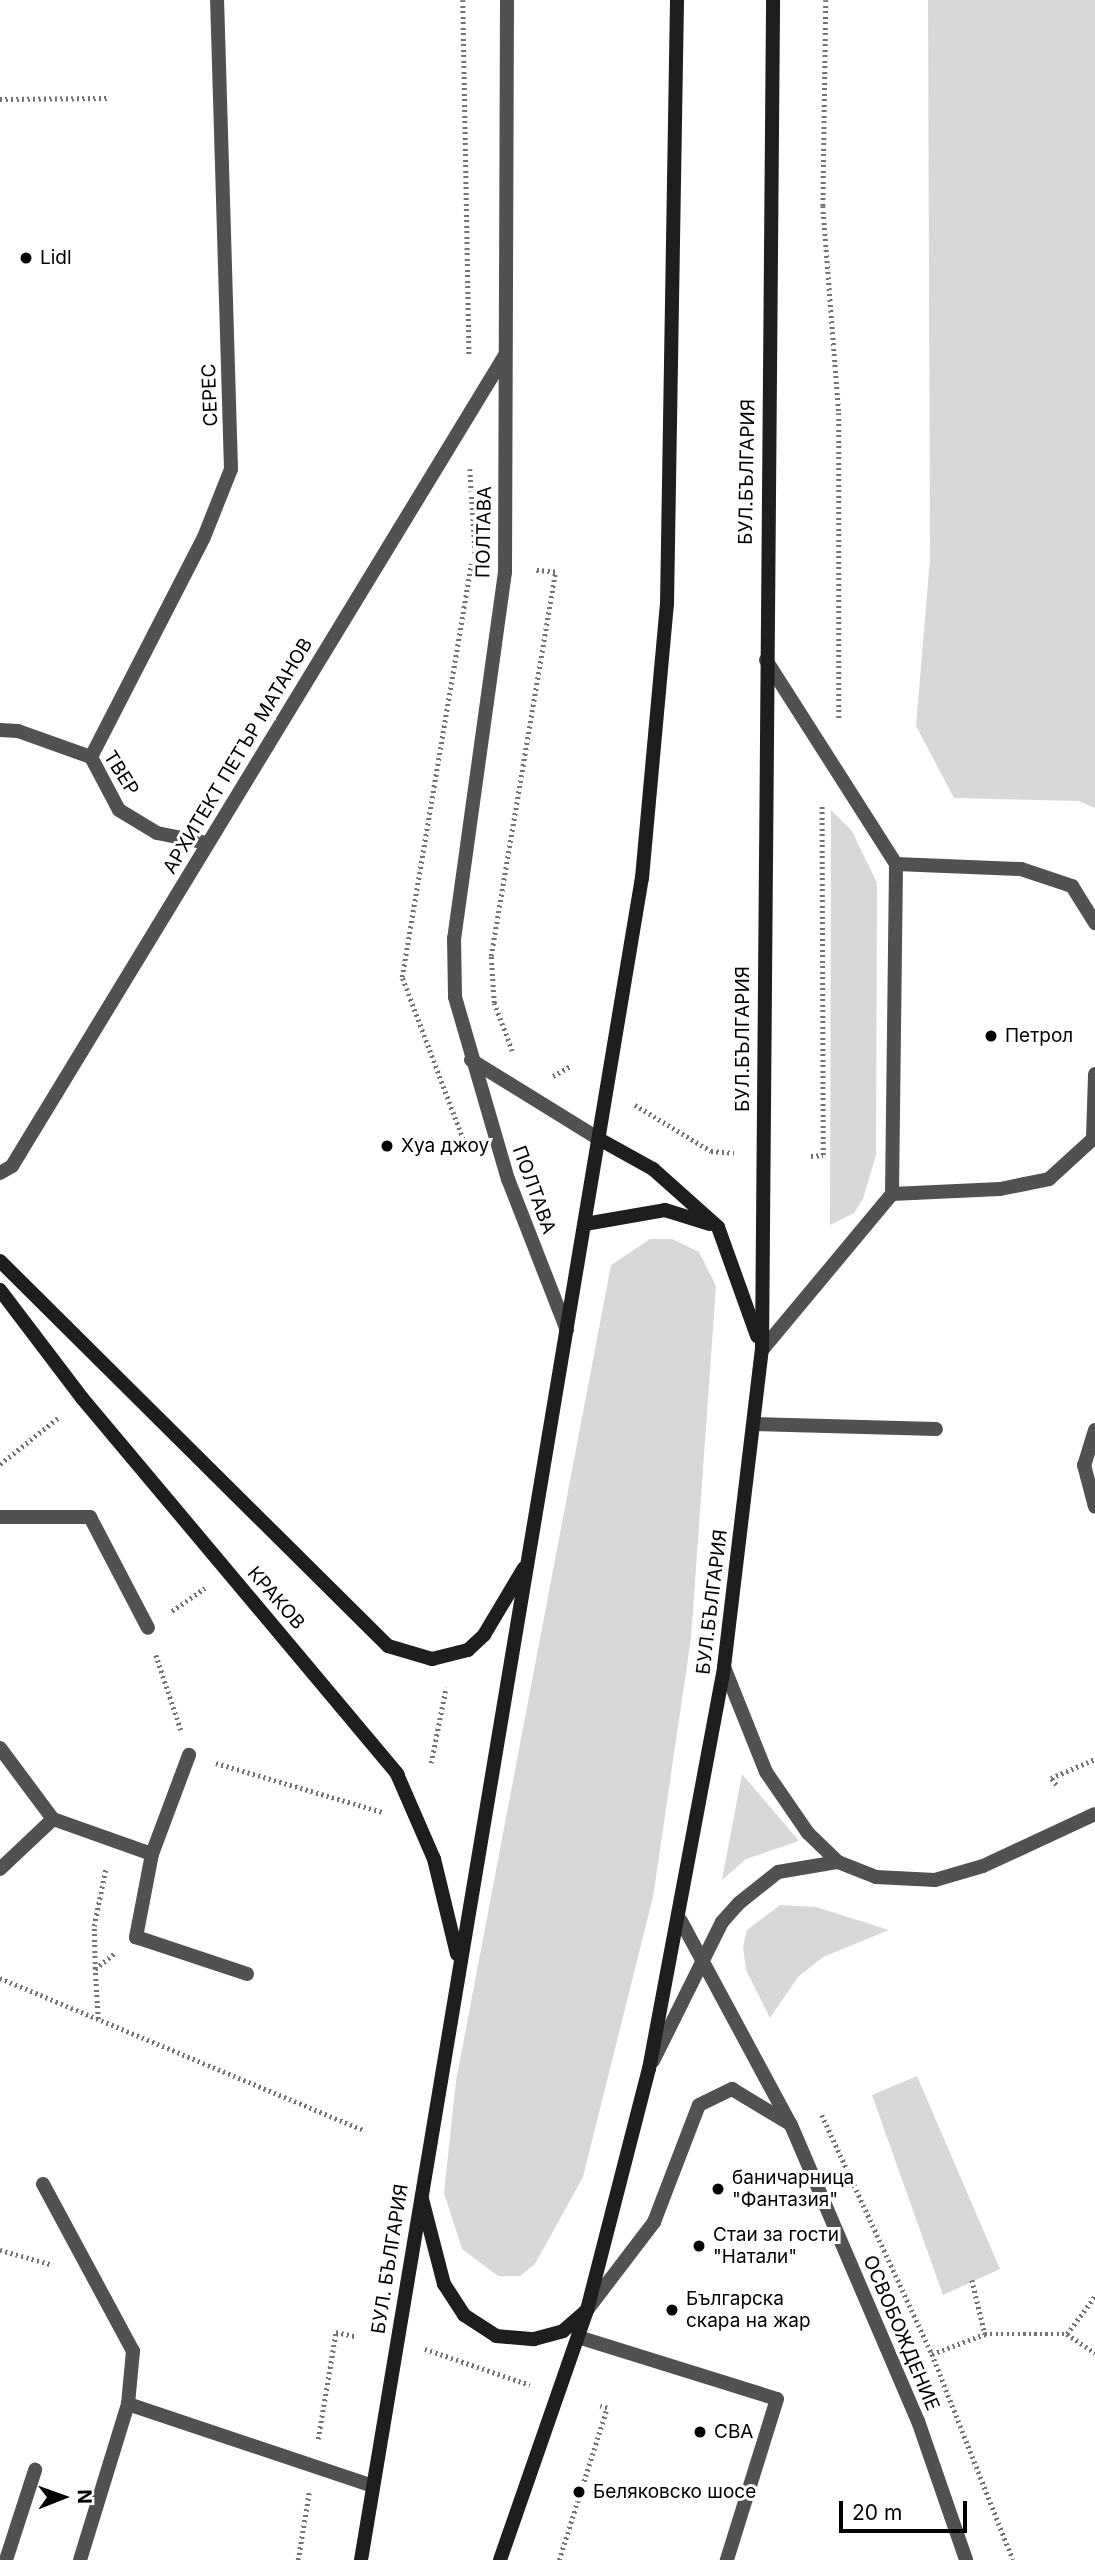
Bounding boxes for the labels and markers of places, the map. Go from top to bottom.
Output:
place label: Lidl [40,247,72,269]
marker: Lidl [18,250,34,266]
place label: Петрол [1005,1025,1073,1047]
marker: Петрол [983,1028,999,1044]
place label: Хуа джоу [401,1135,489,1157]
marker: Хуа джоу [379,1138,395,1154]
place label: баничарница "Фантазия" [732,2167,854,2211]
marker: баничарница "Фантазия" [710,2181,726,2197]
place label: Стаи за гости "Натали" [713,2224,839,2268]
marker: Стаи за гости "Натали" [691,2238,707,2254]
place label: Българска скара на жар [686,2288,811,2332]
marker: Българска скара на жар [664,2302,680,2318]
place label: CBA [714,2421,753,2443]
marker: CBA [692,2424,708,2440]
place label: Беляковско шосе [593,2481,756,2503]
marker: Беляковско шосе [571,2484,587,2500]

